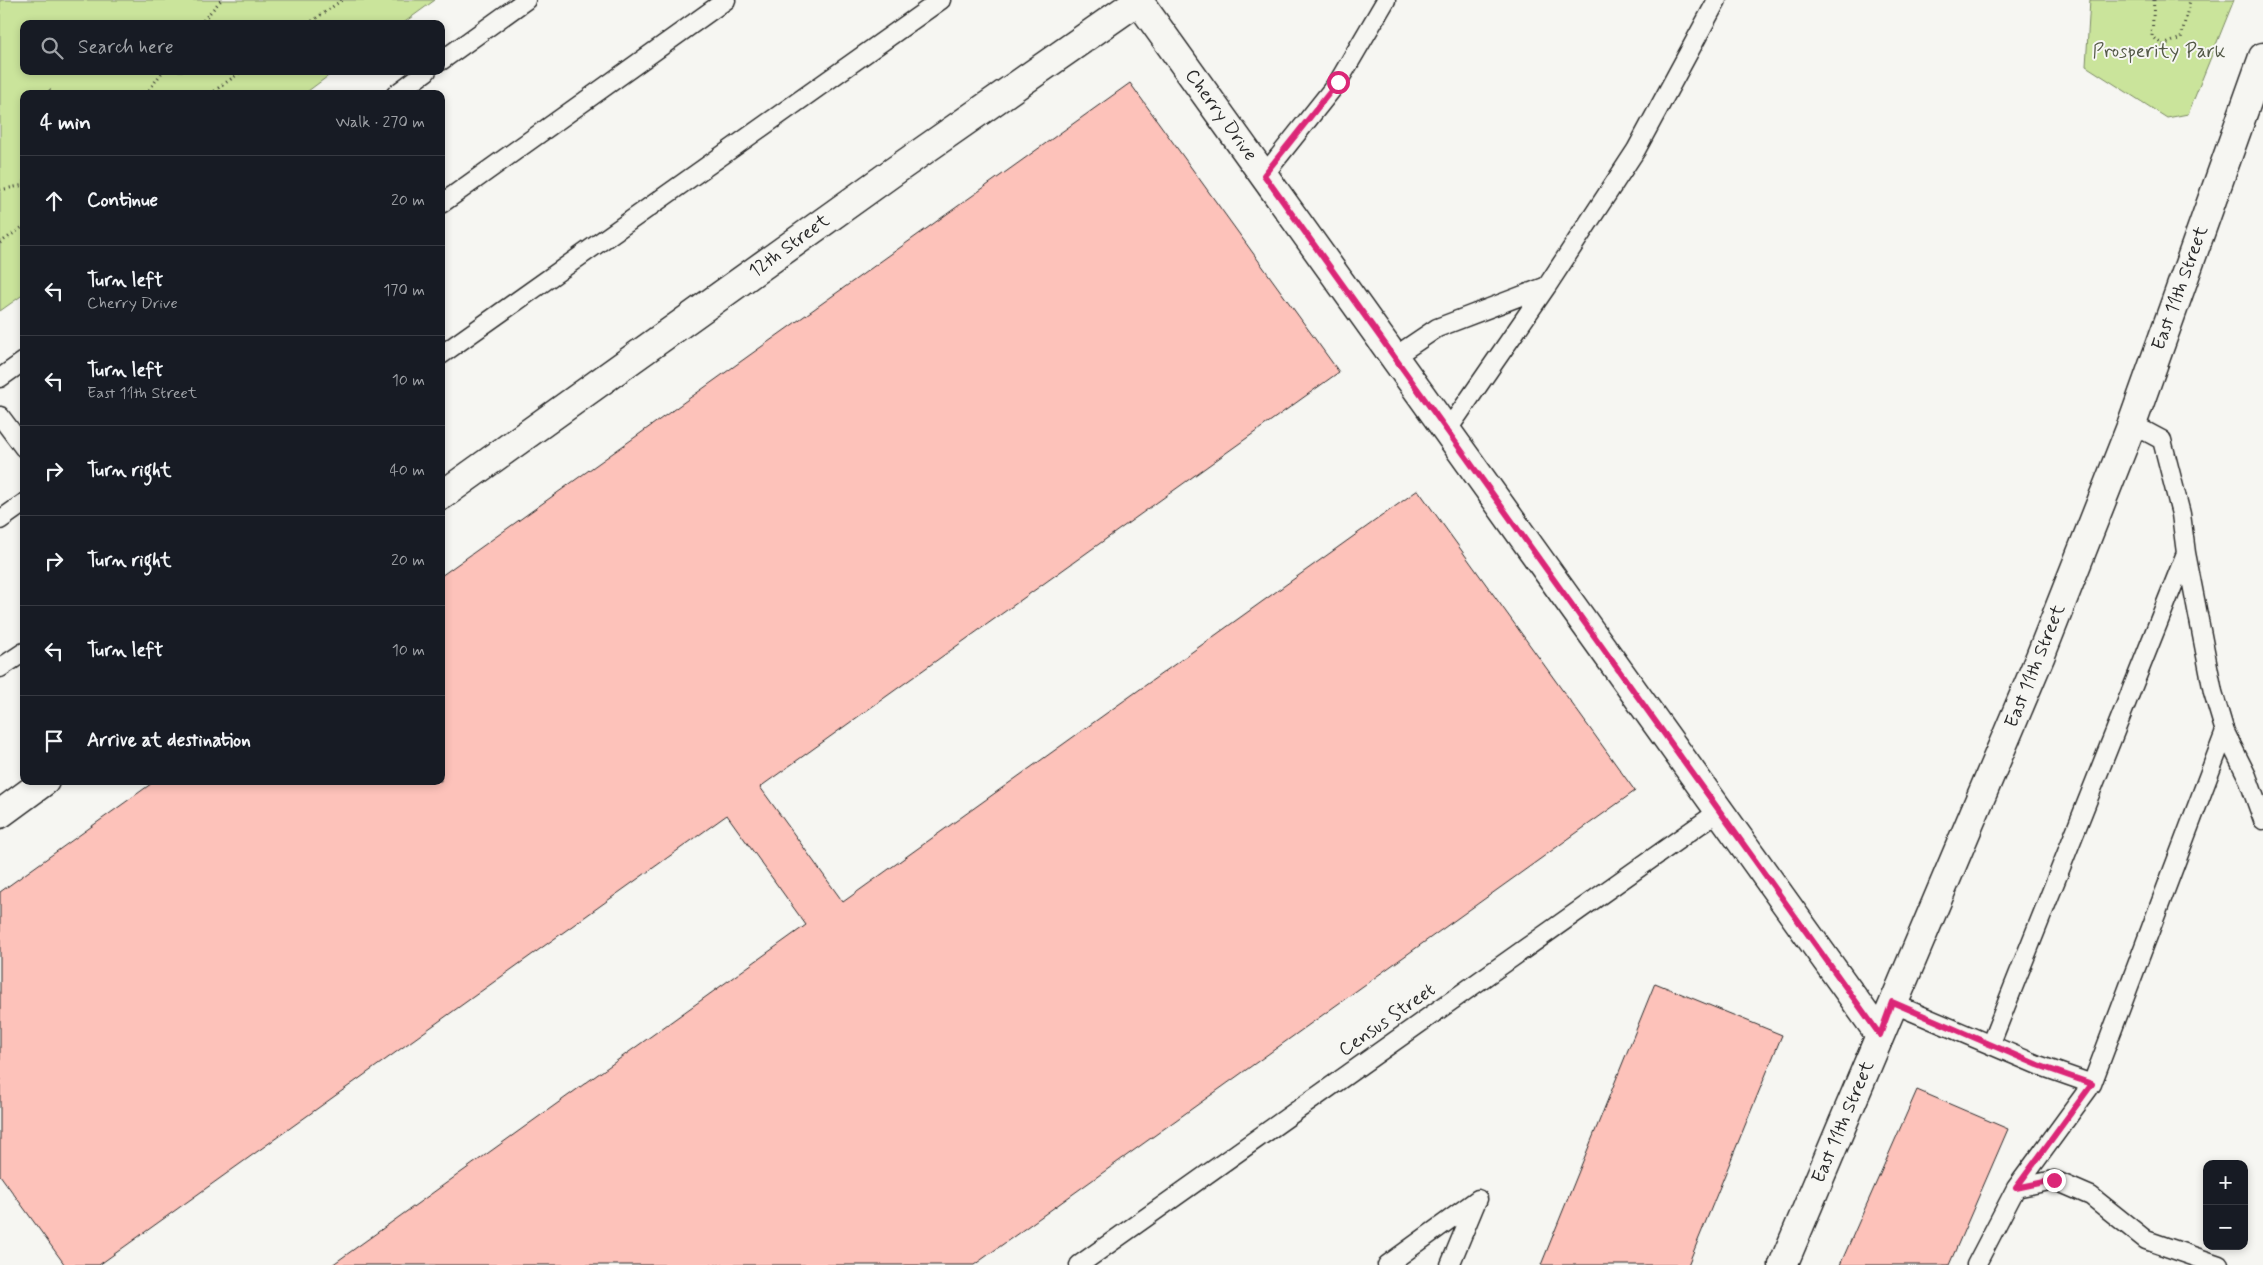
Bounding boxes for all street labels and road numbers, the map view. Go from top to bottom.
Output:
street label: Cherry Drive [1179,64,1263,166]
street label: 12th Street [744,208,834,284]
street label: East 11th Street [2146,222,2214,354]
street label: East 11th Street [1999,601,2071,731]
street label: Census Street [1334,977,1440,1063]
street label: East 11th Street [1806,1057,1880,1187]

